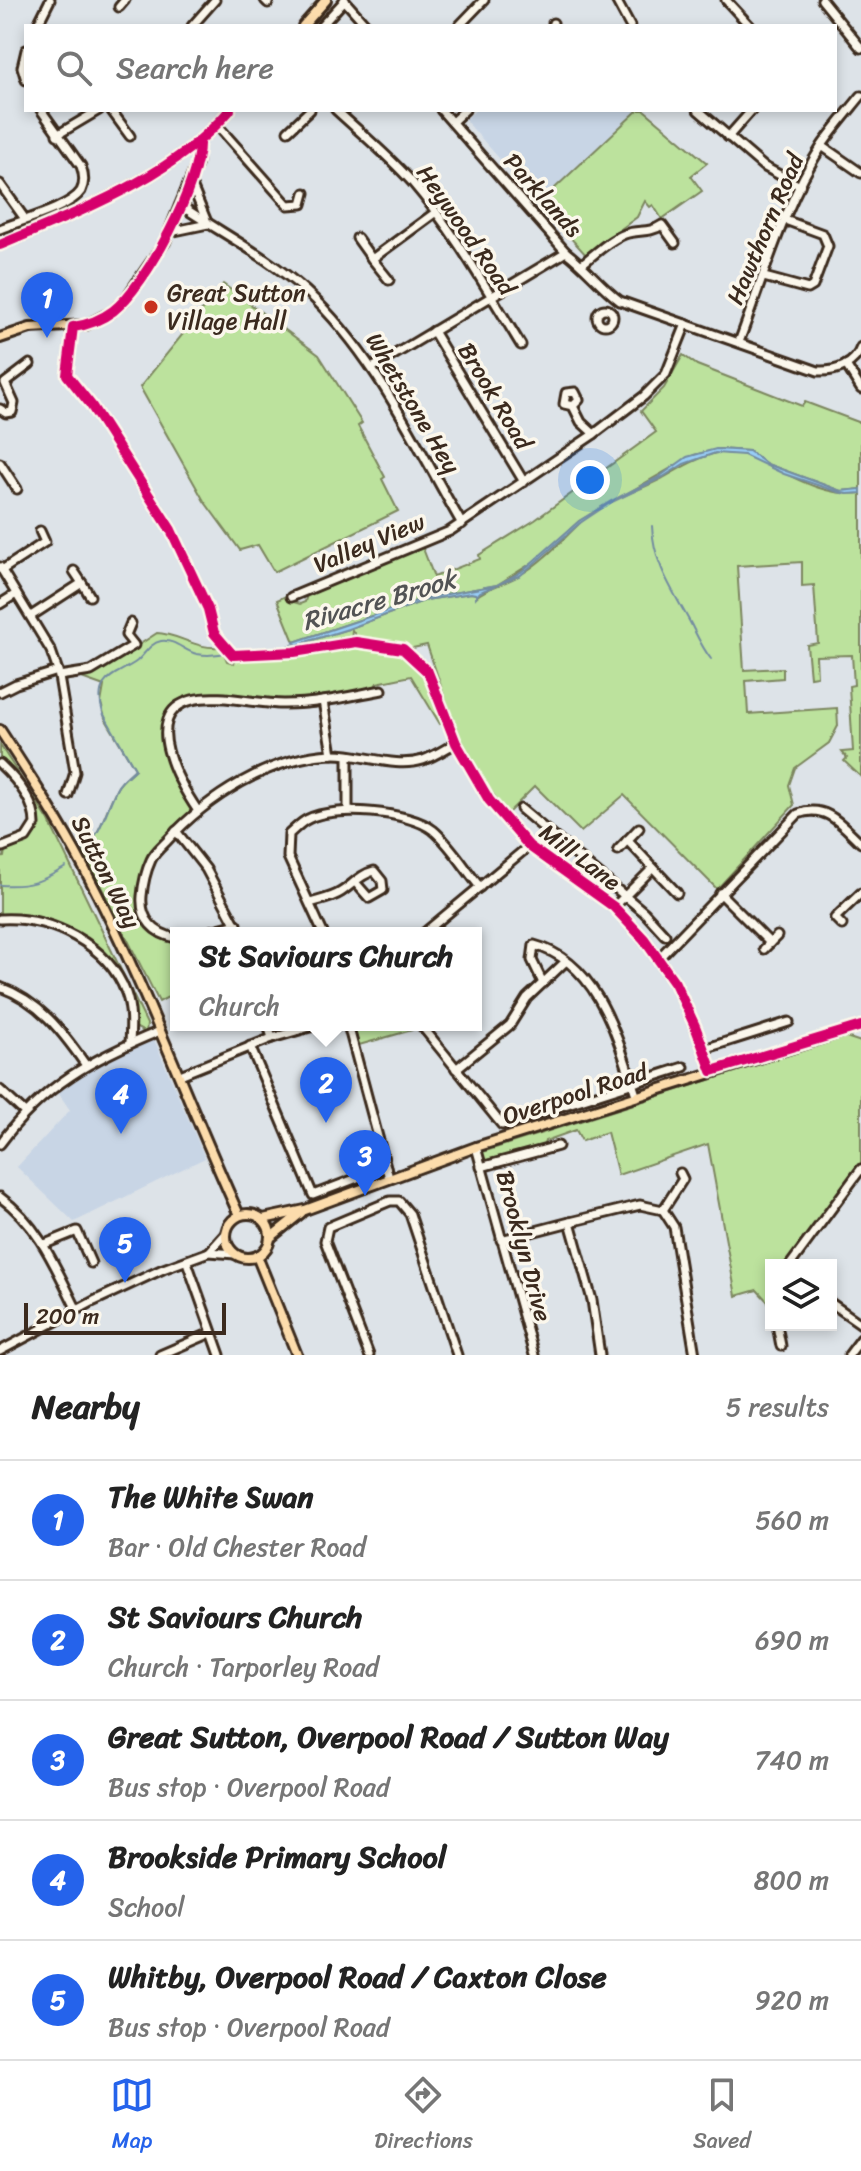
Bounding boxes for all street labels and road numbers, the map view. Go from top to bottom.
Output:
street label: Parklands [493,142,593,248]
street label: Hawthorn Road [714,145,816,311]
street label: Heywood Road [405,155,528,307]
street label: Whetstone Hey [354,324,472,482]
street label: Brook Road [446,334,544,459]
street label: Valley View [307,501,432,585]
street label: Sutton Way [59,808,153,937]
street label: Mill Lane [530,812,630,902]
street label: Overpool Road [497,1050,654,1137]
street label: Brooklyn Drive [484,1166,564,1326]

